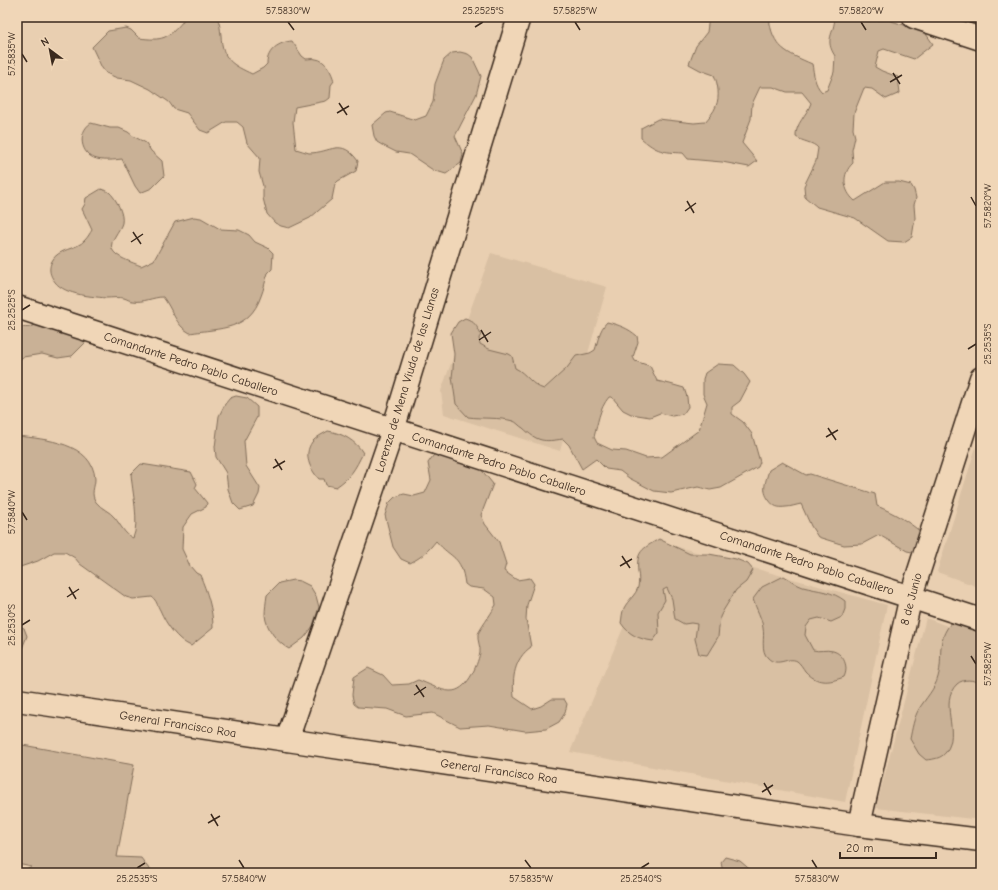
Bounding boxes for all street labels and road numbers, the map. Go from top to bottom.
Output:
street label: Lorenza de Mena Viuda de las Llanas [372,286,442,474]
street label: Comandante Pedro Pablo Caballero [102,329,280,399]
street label: Comandante Pedro Pablo Caballero [410,429,588,499]
street label: Comandante Pedro Pablo Caballero [718,528,896,598]
street label: 8 de Junio [897,571,925,627]
street label: General Francisco Roa [119,708,237,740]
street label: General Francisco Roa [440,756,558,786]

